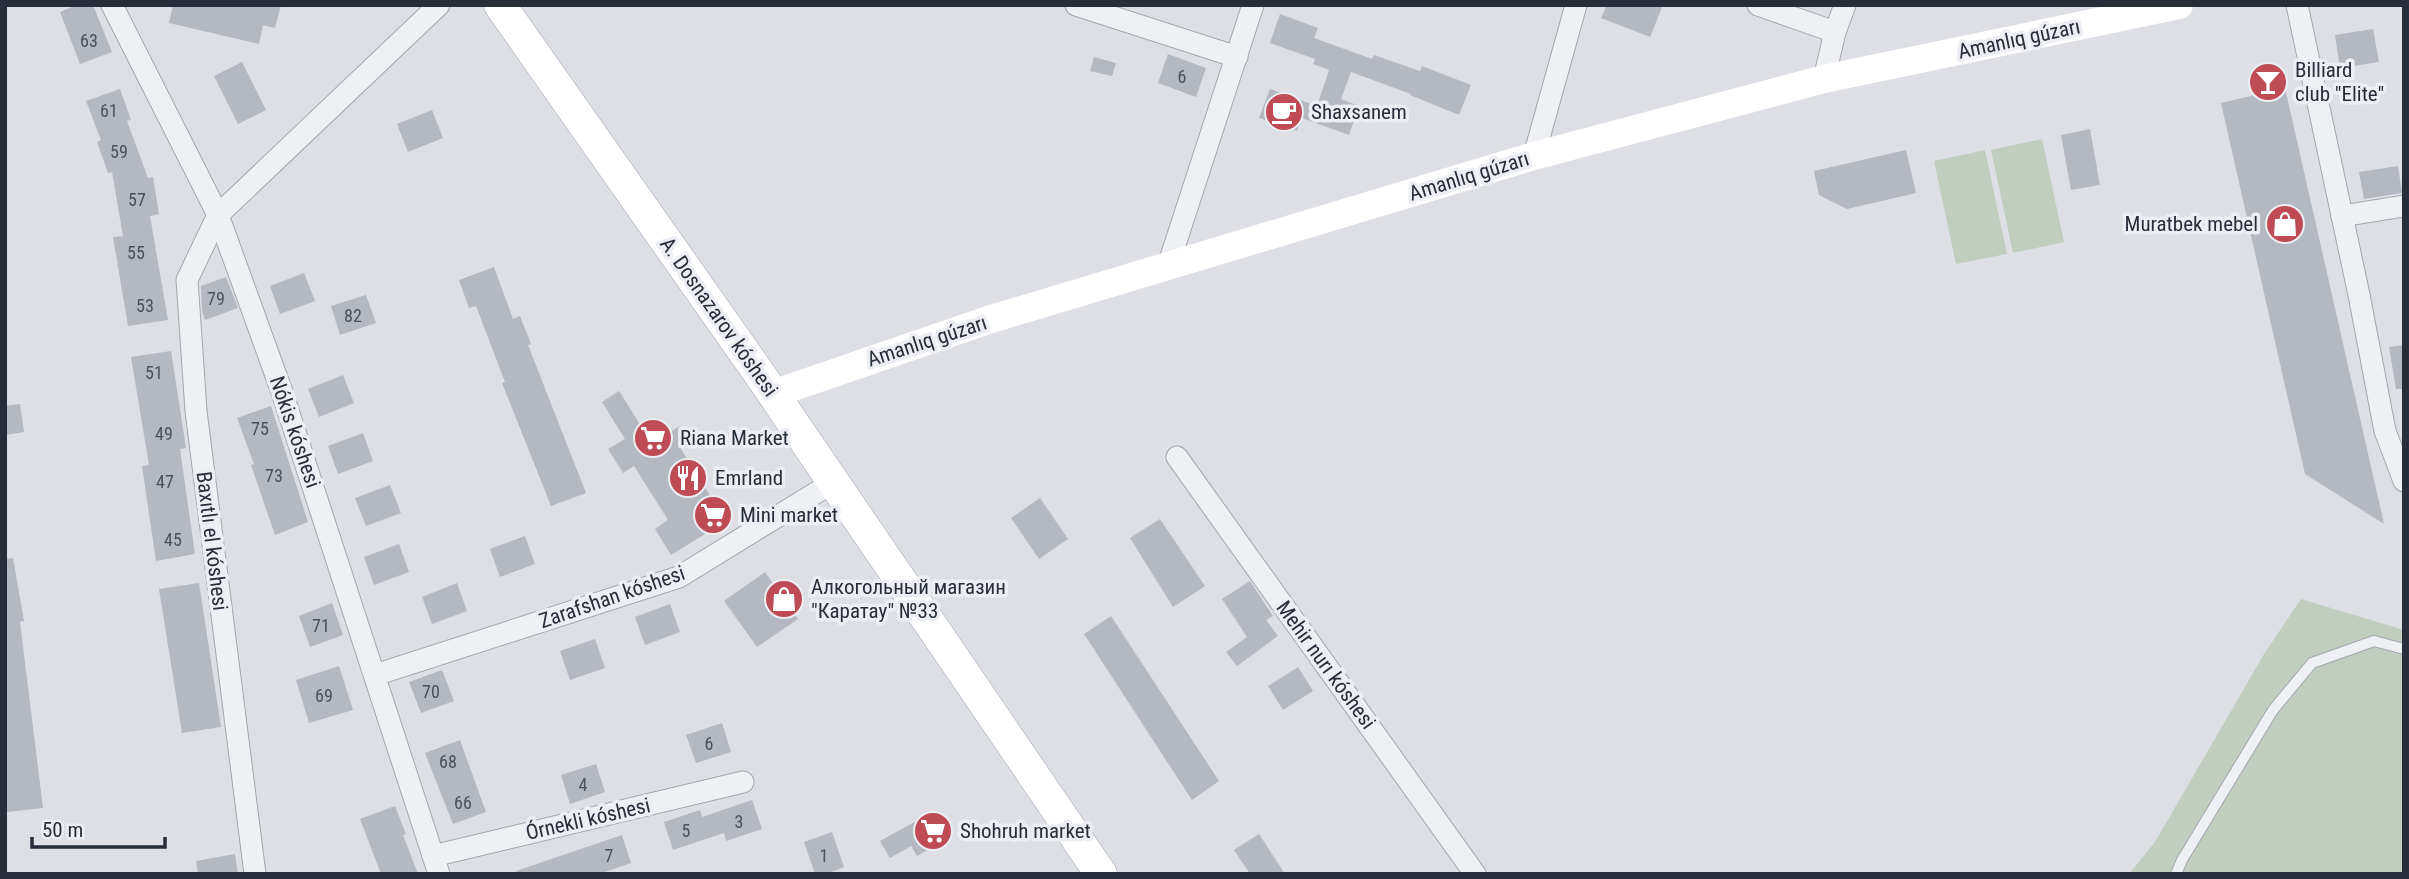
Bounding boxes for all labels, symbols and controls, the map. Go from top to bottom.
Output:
street label: Amanlıq gúzarı [1956,14,2082,64]
house number: 63 [80,30,98,51]
place label: Billiard club "Elite" [2295,58,2384,106]
bar icon: Billiard club "Elite" [2247,61,2289,103]
house number: 6 [1178,66,1186,87]
cafe icon: Shaxsanem [1263,91,1305,133]
house number: 61 [100,100,118,121]
place label: Shaxsanem [1311,100,1407,124]
house number: 59 [110,141,128,162]
street label: Amanlıq gúzarı [1406,146,1532,206]
house number: 57 [128,189,146,210]
shop icon: Muratbek mebel [2264,203,2306,245]
place label: Muratbek mebel [2125,212,2258,236]
street label: A. Dosnazarov kóshesi [655,233,783,401]
house number: 55 [127,242,145,263]
house number: 79 [207,288,225,309]
house number: 53 [136,295,154,316]
house number: 82 [344,305,362,326]
street label: Amanlıq gúzarı [864,310,990,372]
house number: 51 [145,362,163,383]
street label: Nókis kóshesi [265,373,325,491]
supermarket icon: Riana Market [632,417,674,459]
house number: 75 [251,418,269,439]
house number: 49 [155,423,173,444]
place label: Riana Market [680,426,789,450]
restaurant icon: Emrland [667,457,709,499]
house number: 73 [265,465,283,486]
place label: Emrland [715,466,783,490]
street label: Baxıtlı el kóshesi [192,470,232,612]
house number: 47 [156,471,174,492]
supermarket icon: Mini market [692,494,734,536]
place label: Mini market [740,503,838,527]
house number: 45 [164,529,182,550]
street label: Zarafshan kóshesi [536,561,688,633]
place label: Алкогольный магазин "Каратау" №33 [811,575,1006,623]
shop icon: Алкогольный магазин "Каратау" №33 [763,578,805,620]
street label: Mehir nurı kóshesi [1272,596,1380,734]
house number: 71 [312,615,330,636]
house number: 70 [422,681,440,702]
house number: 69 [315,685,333,706]
house number: 6 [705,733,713,754]
house number: 68 [439,751,457,772]
house number: 4 [579,774,588,795]
house number: 66 [454,792,472,813]
street label: Órnekli kóshesi [523,793,653,845]
scale bar [32,806,164,850]
supermarket icon: Shohruh market [912,810,954,852]
house number: 3 [735,811,743,832]
text: 50 m [42,818,83,842]
place label: Shohruh market [960,819,1091,843]
house number: 5 [682,820,691,841]
house number: 7 [605,845,614,866]
house number: 1 [820,845,828,866]

